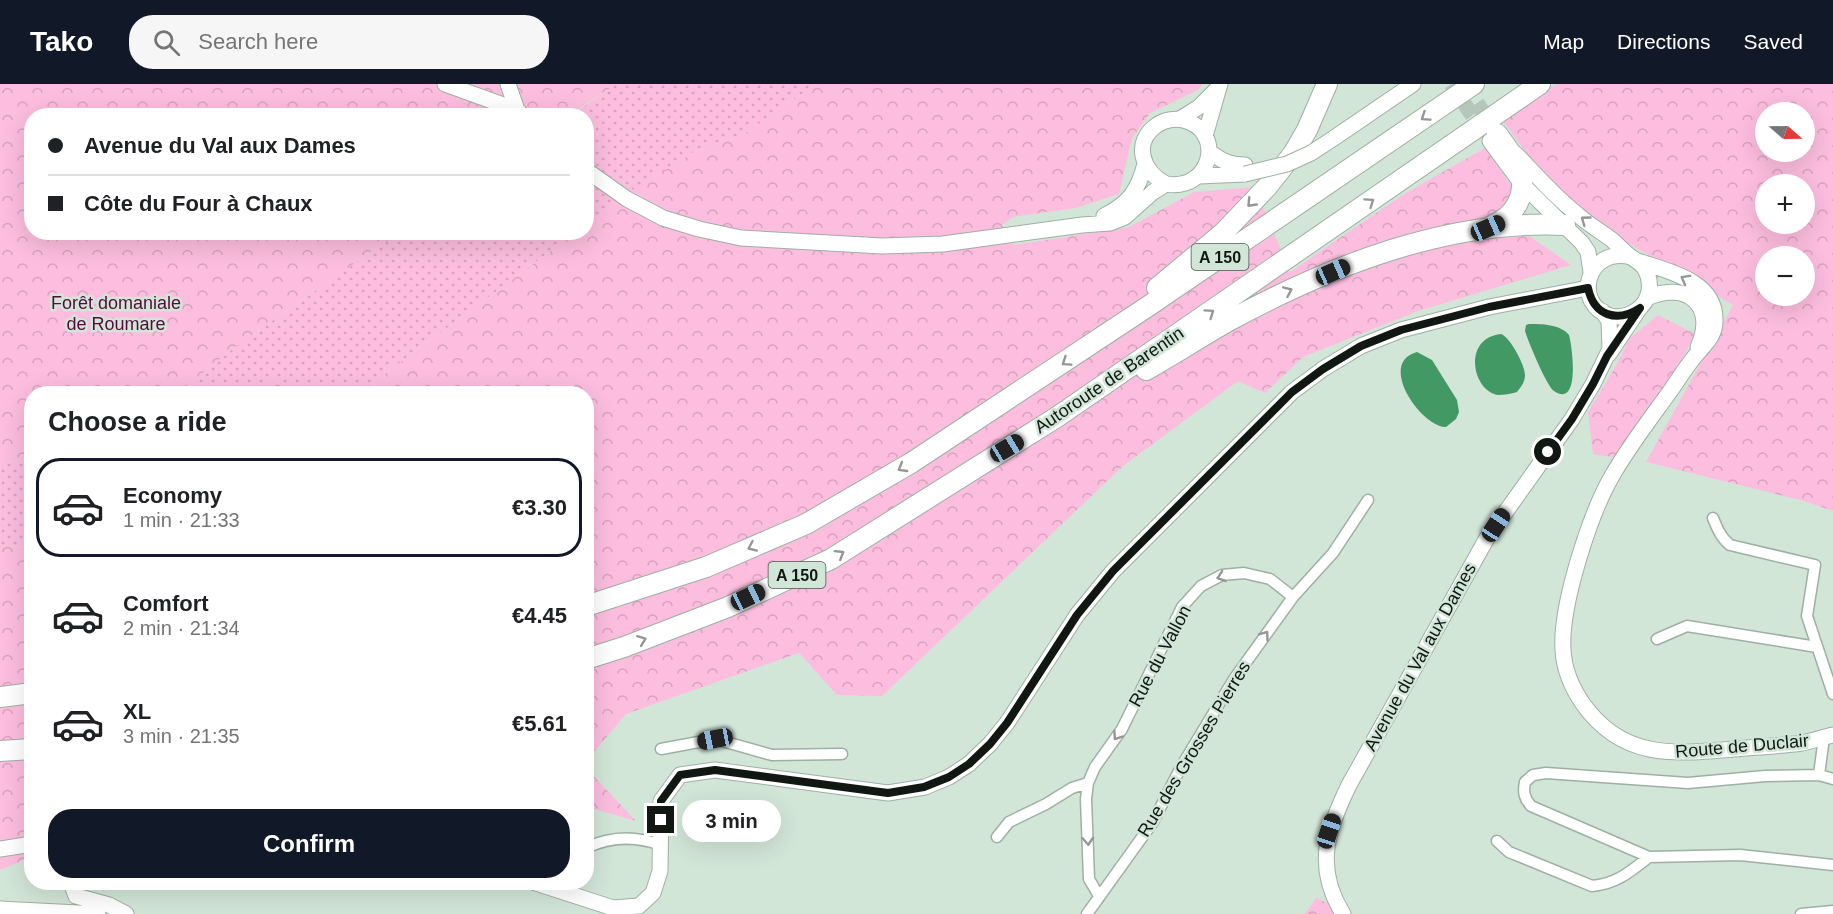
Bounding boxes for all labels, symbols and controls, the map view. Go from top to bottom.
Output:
search box [129,15,549,69]
text: Tako [30,26,93,57]
icon: search [150,26,183,59]
text: Search here [198,29,318,54]
text: Map [1543,30,1584,53]
text: Directions [1617,30,1710,53]
text: Saved [1743,30,1803,53]
north arrow [1755,102,1815,162]
map controls [1755,102,1815,306]
one-way arrow [1421,110,1432,121]
text: Avenue du Val aux Dames [84,133,356,158]
button: + [1755,174,1815,234]
text: Côte du Four à Chaux [84,191,313,216]
one-way arrow [1248,196,1259,207]
one-way arrow [1363,198,1374,209]
car [1468,212,1508,244]
one-way arrow [1581,217,1592,228]
road number: A 150 [1192,244,1248,270]
button: − [1755,246,1815,306]
car [1313,256,1353,288]
one-way arrow [1681,275,1691,286]
one-way arrow [1282,287,1293,299]
park label: Forêt domaniale de Roumare [51,293,181,334]
one-way arrow [1203,309,1214,320]
street label: Autoroute de Barentin [1031,323,1187,437]
one-way arrow [1062,355,1073,366]
text: Choose a ride [48,407,227,437]
car [987,431,1027,465]
route start [1534,438,1561,465]
one-way arrow [898,461,909,472]
icon: car [51,481,105,535]
text: Economy [123,483,222,508]
text: €3.30 [512,495,567,520]
car [1479,505,1513,545]
text: 1 min · 21:33 [123,509,240,531]
one-way arrow [748,540,759,552]
one-way arrow [833,550,844,561]
street label: Avenue du Val aux Dames [1360,560,1480,754]
road number: A 150 [768,562,826,588]
one-way arrow [1216,570,1227,583]
car [728,581,768,613]
icon: car [51,589,105,643]
text: Comfort [123,591,209,616]
street label: Rue du Vallon [1125,602,1195,710]
text: €4.45 [512,603,567,628]
text: 2 min · 21:34 [123,617,240,639]
one-way arrow [1258,631,1269,642]
one-way arrow [636,635,647,647]
street label: Rue des Grosses Pierres [1134,658,1254,840]
icon: car [51,697,105,751]
text: XL [123,699,151,724]
text: €5.61 [512,711,567,736]
text: 3 min · 21:35 [123,725,240,747]
car [696,727,734,751]
one-way arrow [1113,729,1124,740]
street label: Route de Duclair [1674,730,1810,762]
callout: 3 min [682,799,781,841]
route end [647,806,674,833]
button: Confirm [48,809,570,878]
text: 3 min [705,810,758,832]
car [1315,811,1343,851]
one-way arrow [1081,836,1094,845]

